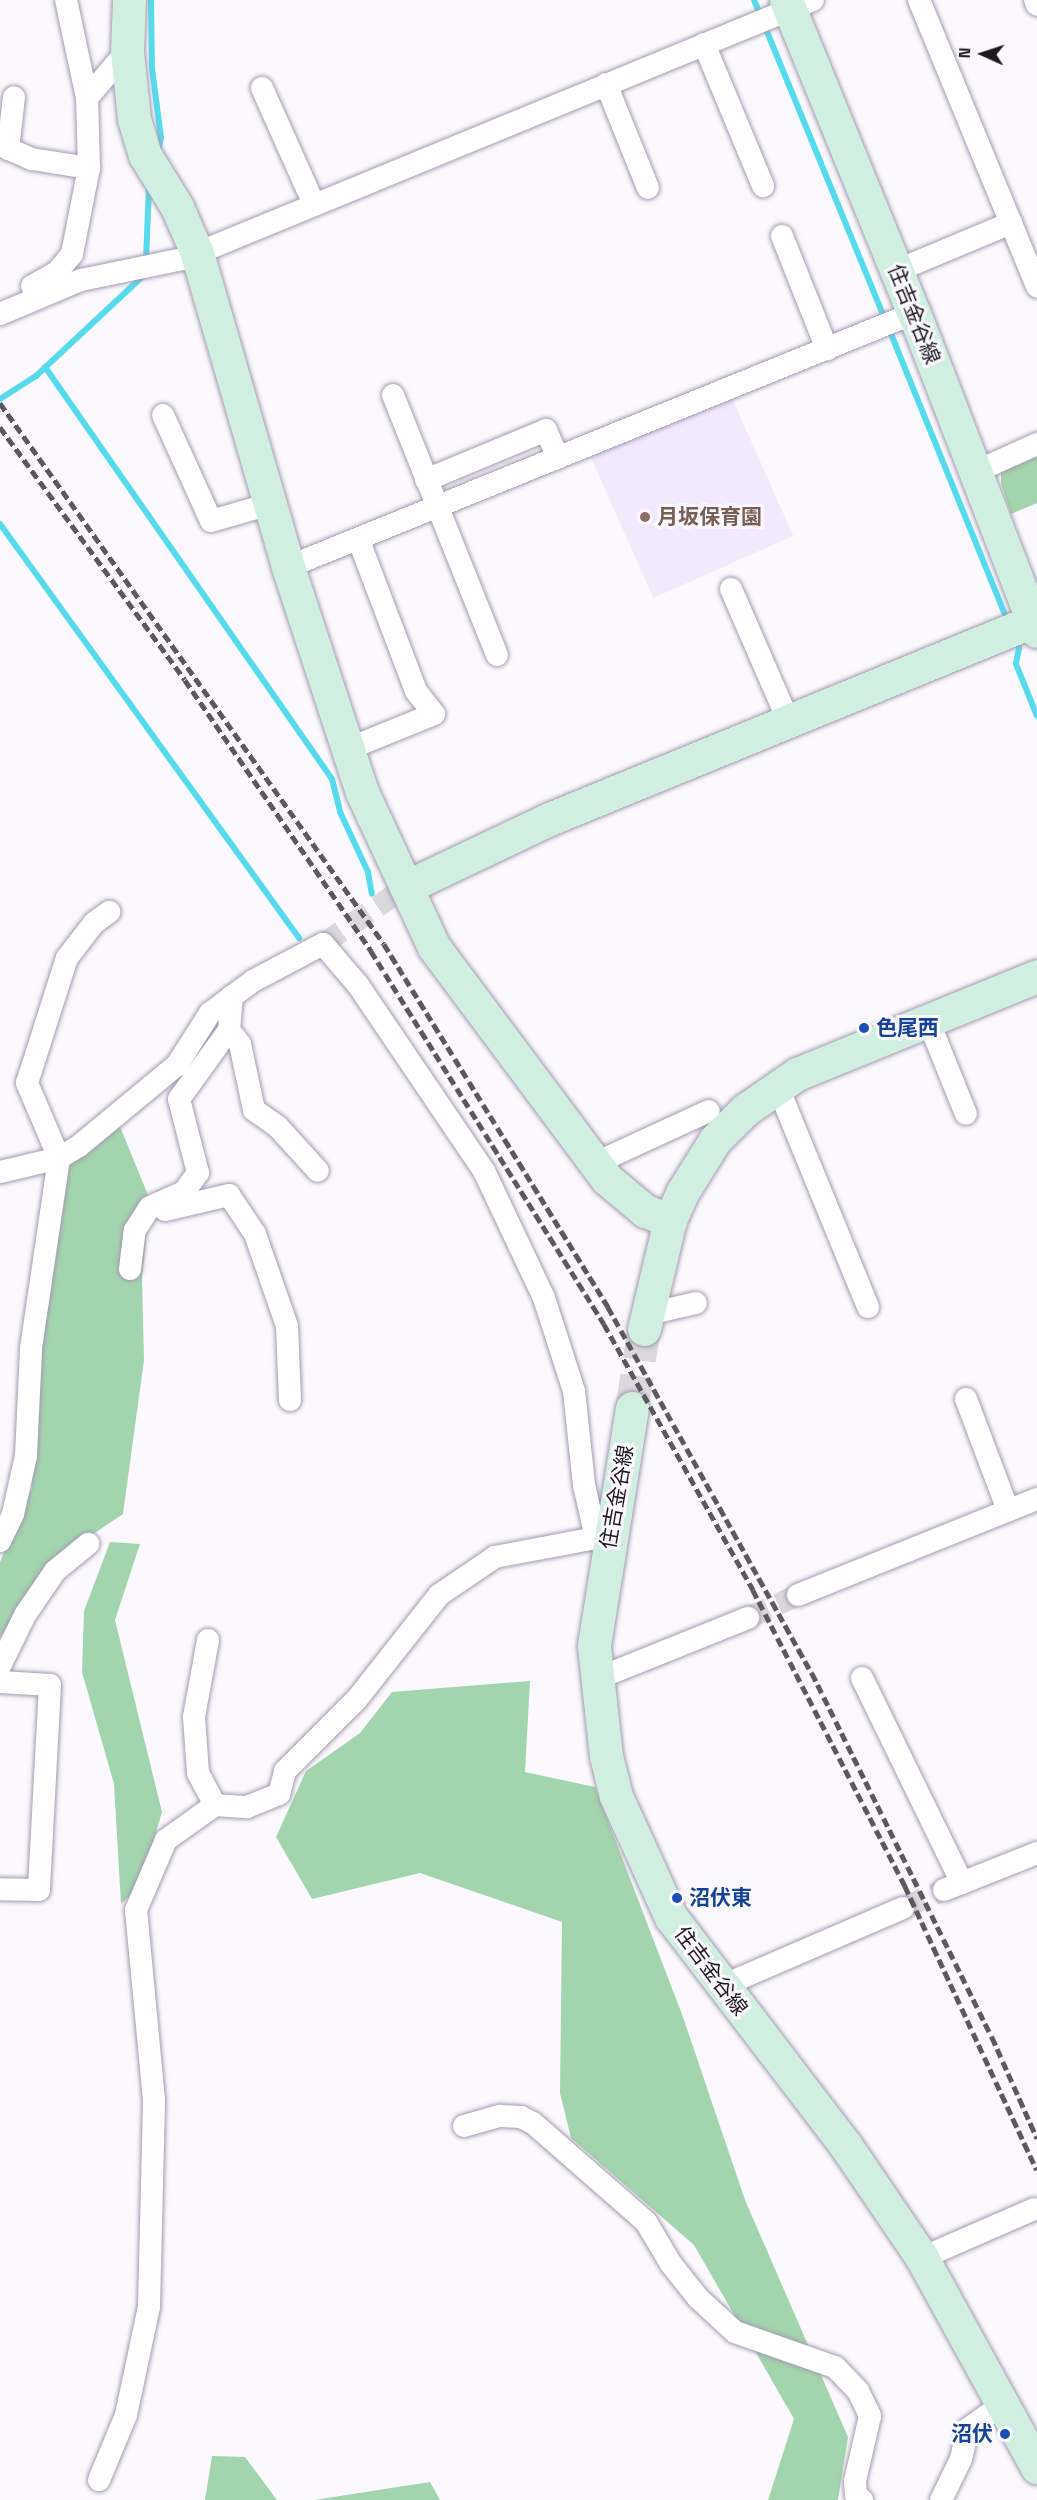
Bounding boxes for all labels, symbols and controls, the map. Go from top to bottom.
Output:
north arrow [953,24,1013,84]
text: N [954,47,975,59]
street label: 住吉金谷線 [883,261,945,367]
place label: 月坂保育園 [657,504,762,530]
marker: 月坂保育園 [638,510,652,524]
place label: 色尾西 [876,1015,939,1041]
marker: 色尾西 [857,1021,871,1035]
street label: 住吉金谷線 [595,1443,639,1551]
place label: 沼伏東 [689,1885,752,1911]
marker: 沼伏東 [670,1891,684,1905]
street label: 住吉金谷線 [669,1921,753,2021]
place label: 沼伏 [951,2421,993,2447]
marker: 沼伏 [998,2427,1012,2441]

